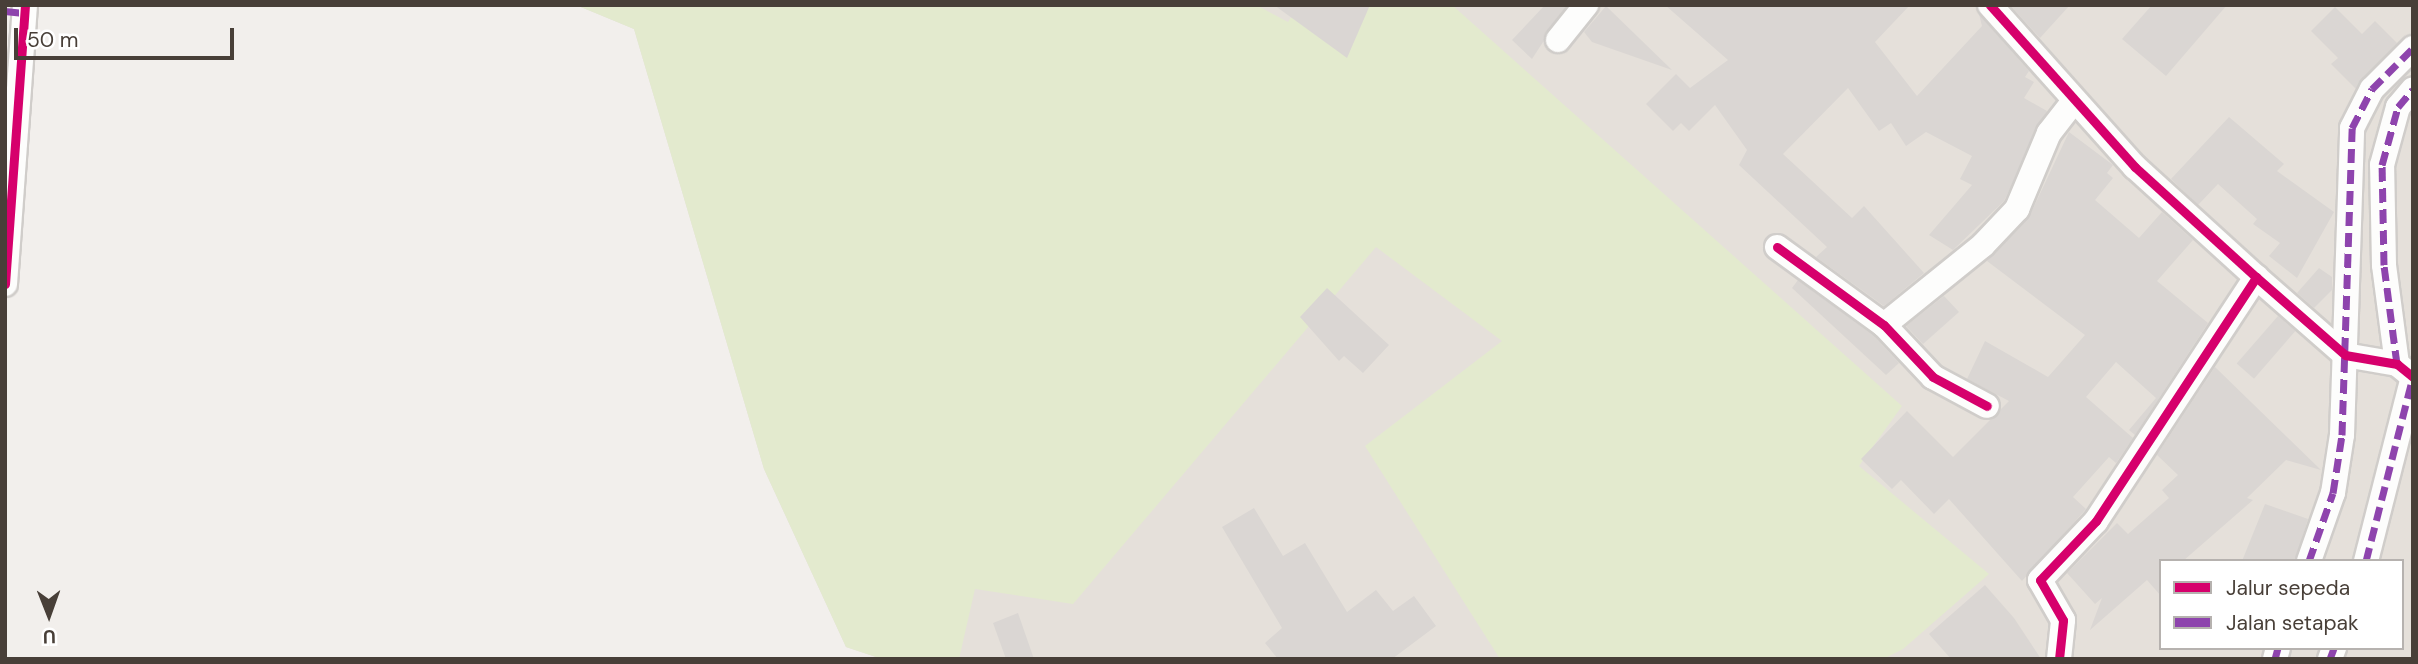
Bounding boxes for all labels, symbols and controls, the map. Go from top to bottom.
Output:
scale bar [18,14,238,58]
text: 50 m [27,26,78,54]
legend [2159,559,2404,650]
text: Jalur sepeda [2226,574,2350,602]
north arrow [14,580,84,650]
text: Jalan setapak [2226,609,2359,637]
text: U [43,624,56,649]

